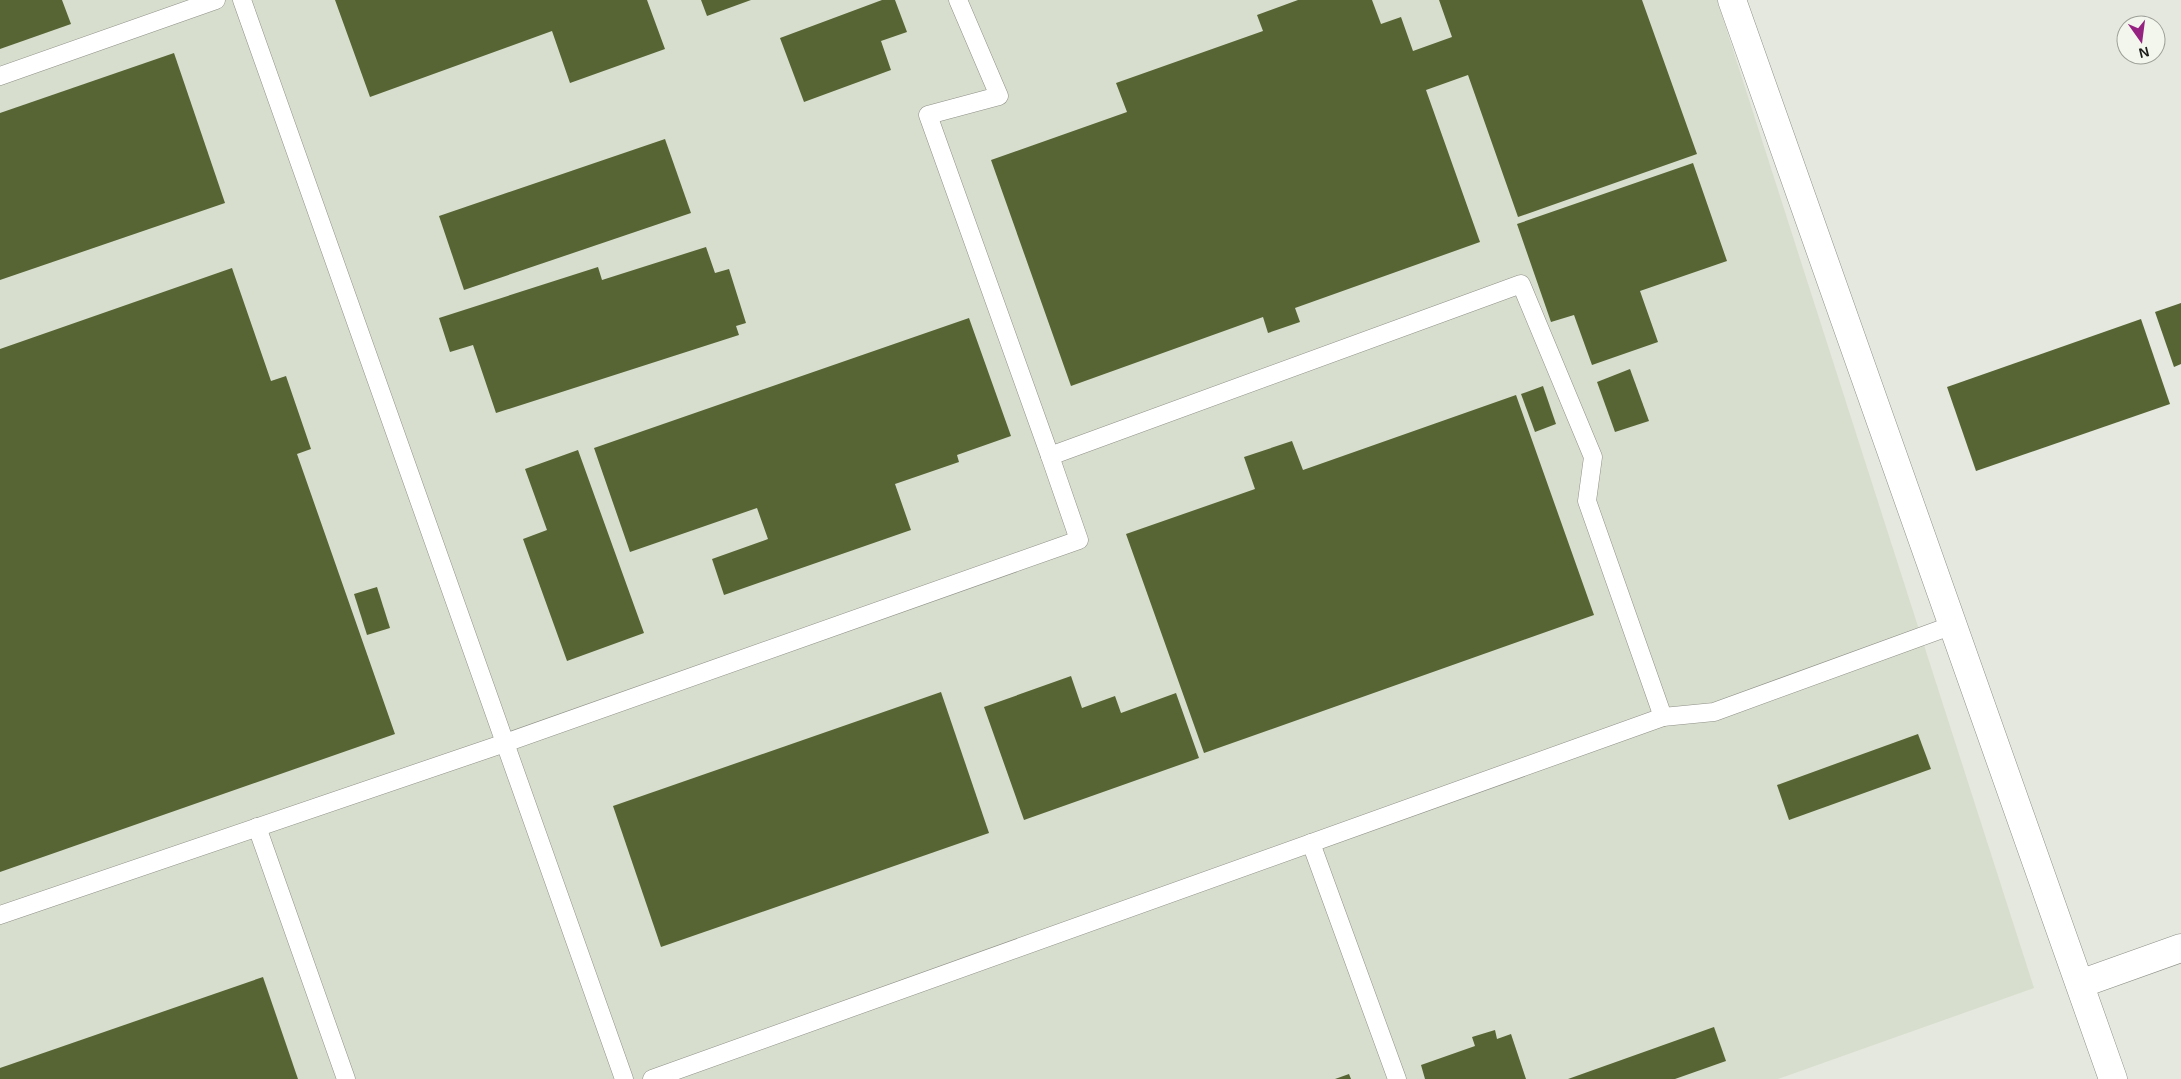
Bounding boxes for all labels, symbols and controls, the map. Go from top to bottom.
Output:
north arrow [2116,15,2166,65]
text: N [2137,44,2151,62]

